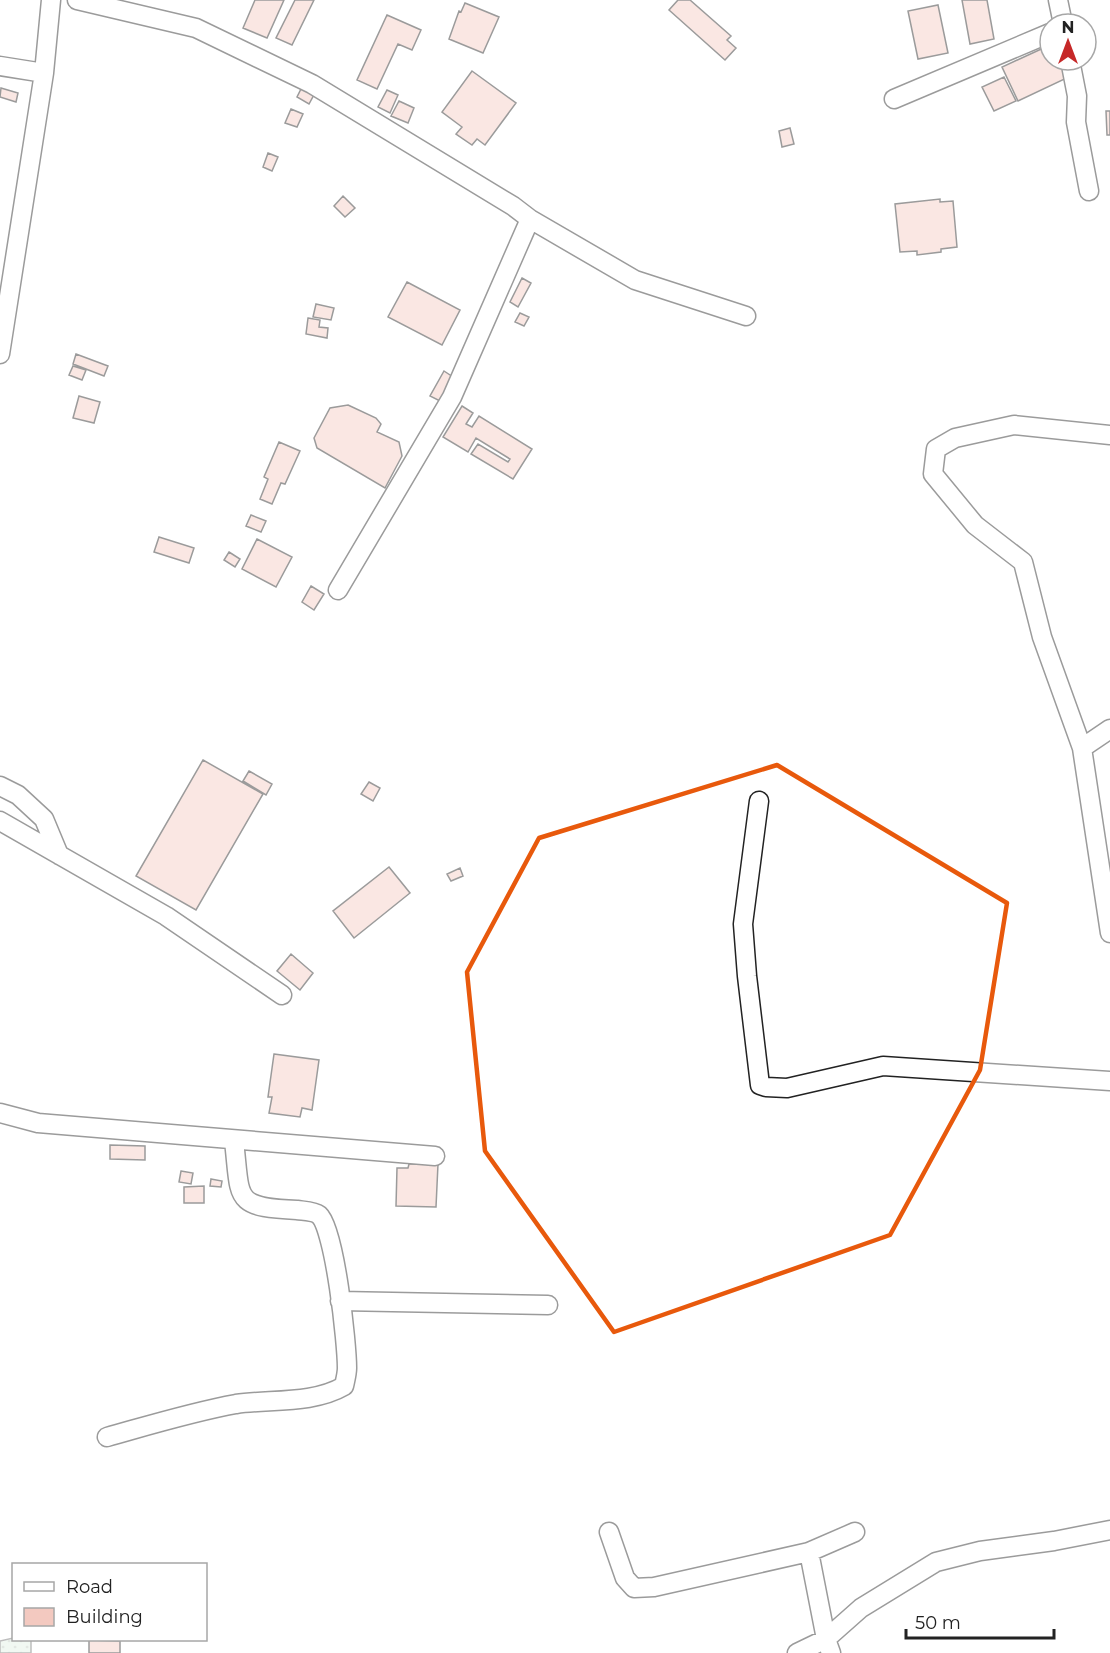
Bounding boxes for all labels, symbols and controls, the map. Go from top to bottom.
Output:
north arrow [1038,12,1098,72]
text: N [1062,18,1074,37]
legend [12,1563,207,1641]
text: Road [66,1576,113,1598]
scale bar [906,1602,1054,1640]
text: Building [66,1606,143,1628]
text: 50 m [915,1612,961,1634]

